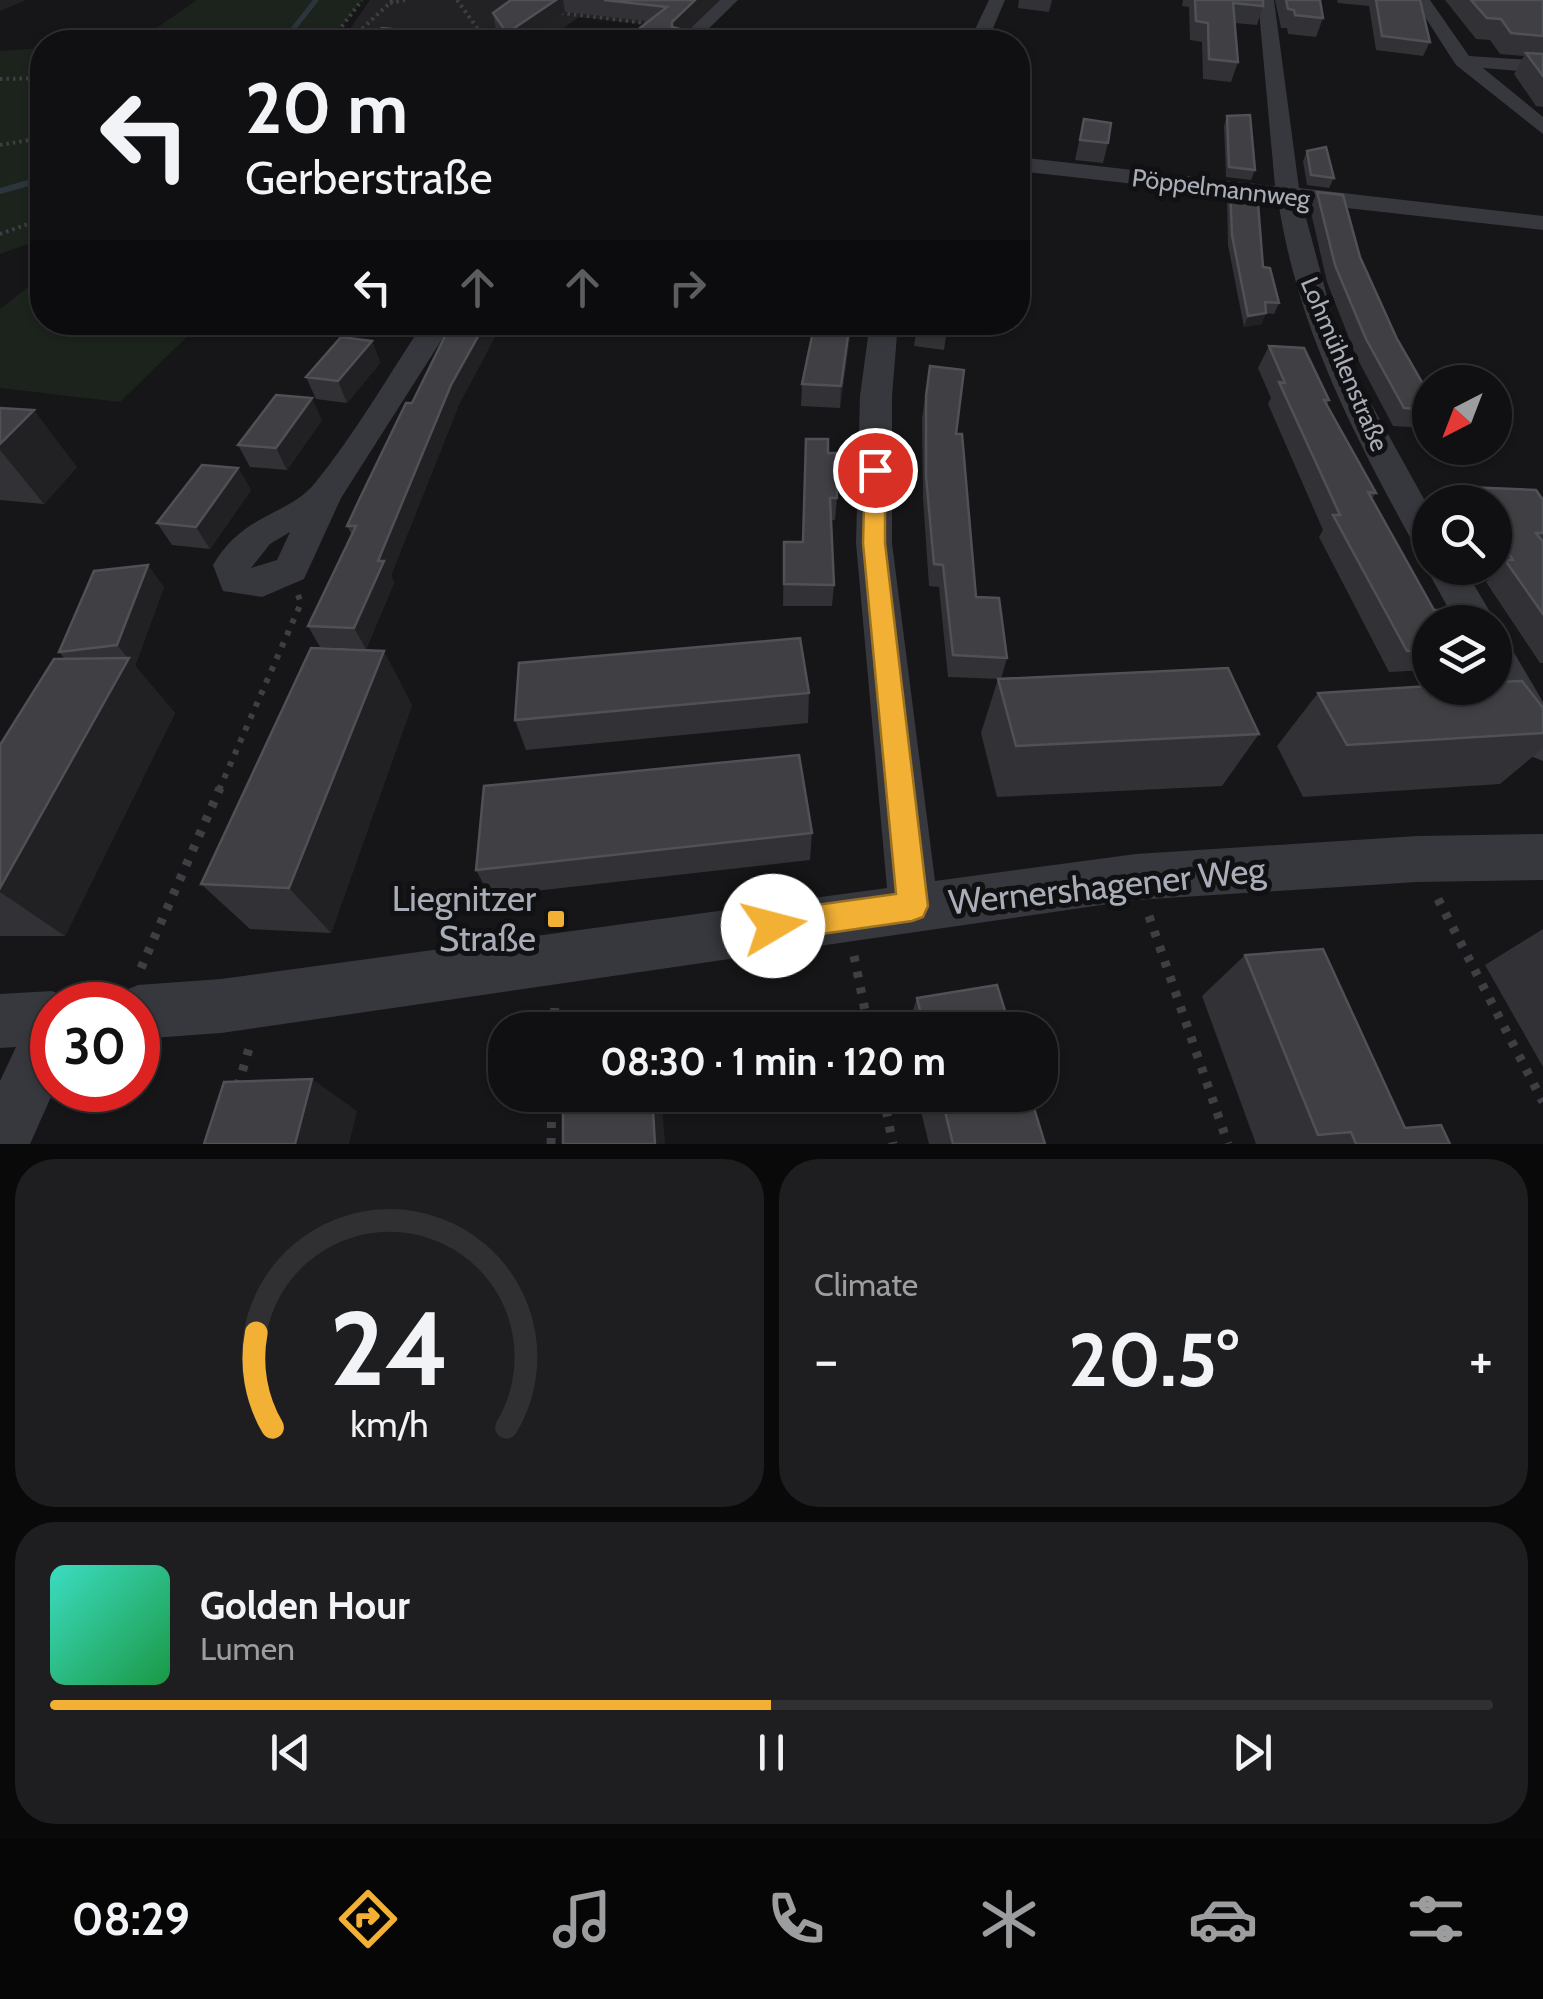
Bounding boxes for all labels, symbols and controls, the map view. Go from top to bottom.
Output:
text: 20 m [245,65,408,151]
icon: left [80,70,210,200]
text: Gerberstraße [245,151,493,205]
street label: Pöppelmannweg [1130,162,1312,214]
icon: left [345,260,400,315]
icon: ahead [450,260,505,315]
icon: ahead [555,260,610,315]
icon: right [660,260,715,315]
street label: Lohmühlenstraße [1295,272,1395,456]
north arrow [1412,365,1512,465]
map controls [1412,365,1512,705]
pin [833,428,918,513]
icon: arrive [848,443,903,498]
button: search [1412,485,1512,585]
button: layers [1412,605,1512,705]
street label: Wernershagener Weg [946,847,1268,924]
position arrow [721,874,825,978]
place label: Liegnitzer Straße [392,877,536,960]
marker: Liegnitzer Straße [545,908,567,930]
speed limit sign: 30 [30,982,160,1112]
text: 08:30 · 1 min · 120 m [600,1038,946,1085]
text: Climate [814,1265,918,1304]
text: 24 [330,1285,449,1411]
text: 20.5° [1068,1314,1239,1405]
text: − [814,1326,838,1393]
text: + [1469,1326,1493,1393]
text: km/h [350,1403,429,1446]
text: Golden Hour [200,1582,410,1629]
text: Lumen [200,1629,295,1668]
icon: previous [263,1725,318,1780]
icon: pause [744,1725,799,1780]
icon: next [1225,1725,1280,1780]
icon: directions [333,1884,403,1954]
icon: music [547,1884,617,1954]
icon: phone [761,1884,831,1954]
icon: climate [974,1884,1044,1954]
icon: car [1188,1884,1258,1954]
icon: filters [1401,1884,1471,1954]
text: 08:29 [72,1892,190,1946]

